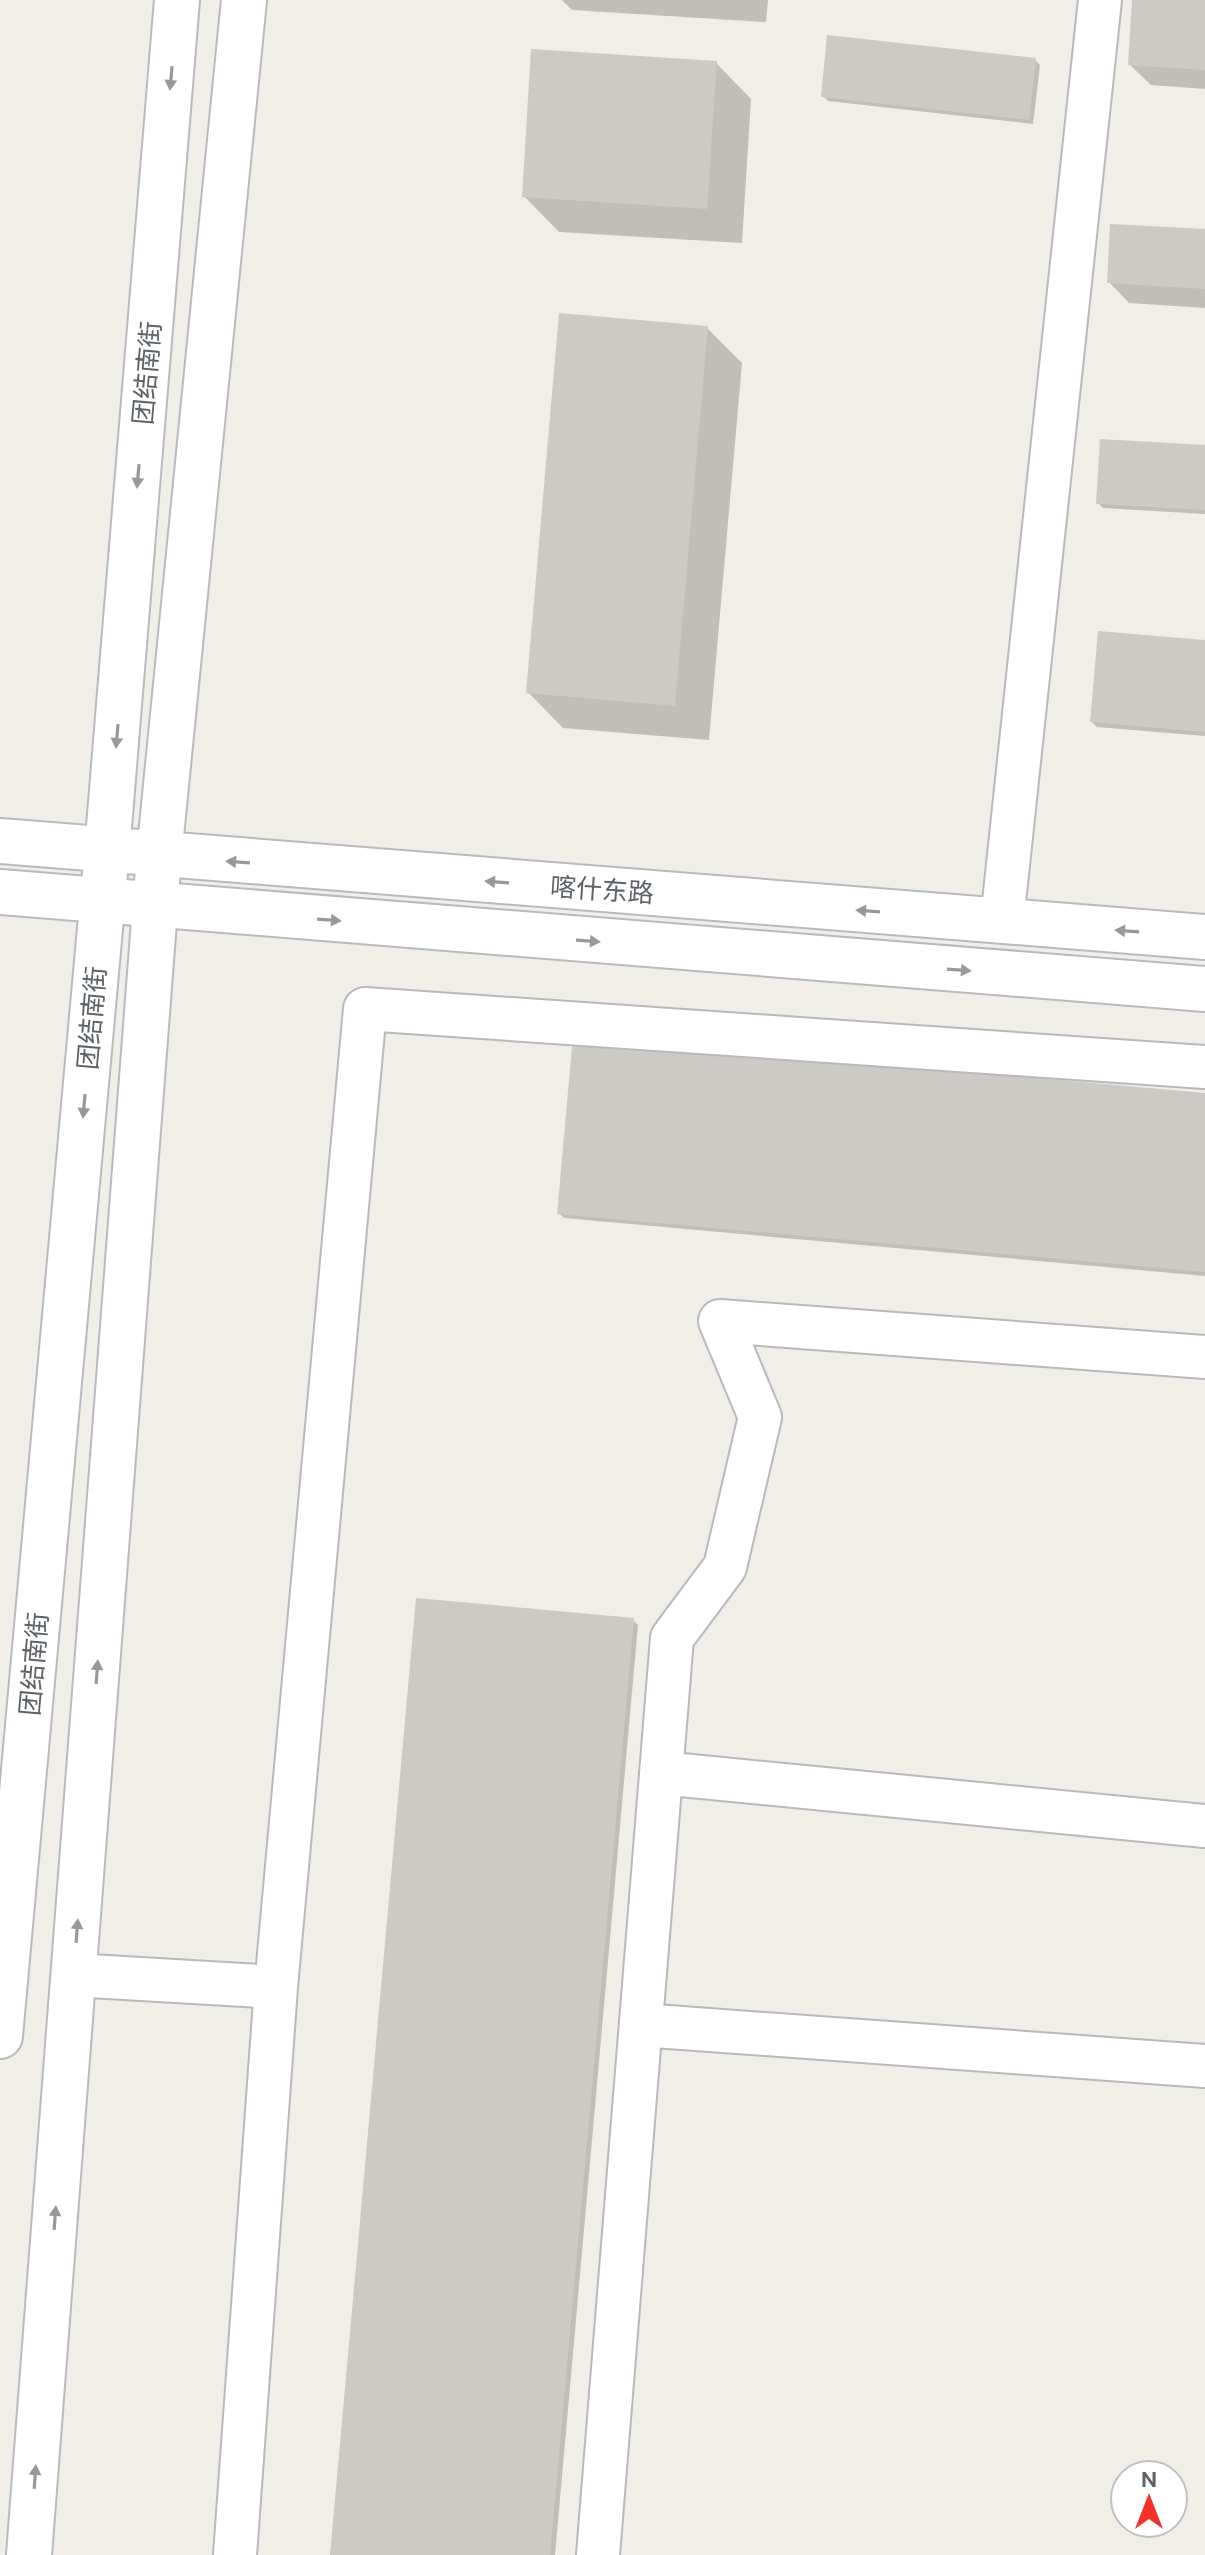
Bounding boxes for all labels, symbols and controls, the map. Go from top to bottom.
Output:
one-way arrow [164,66,177,91]
street label: 团结南街 [126,320,168,426]
one-way arrow [131,464,144,489]
one-way arrow [110,723,123,748]
one-way arrow [225,855,250,868]
street label: 喀什东路 [549,869,655,911]
one-way arrow [484,875,509,888]
one-way arrow [855,904,880,917]
one-way arrow [317,914,342,927]
one-way arrow [1114,924,1139,937]
one-way arrow [576,935,601,948]
one-way arrow [947,964,972,977]
street label: 团结南街 [71,965,113,1071]
one-way arrow [77,1094,90,1119]
street label: 团结南街 [13,1611,55,1717]
one-way arrow [91,1659,104,1684]
one-way arrow [71,1918,84,1943]
one-way arrow [49,2205,62,2230]
north arrow [1109,2459,1189,2539]
one-way arrow [29,2464,42,2489]
text: N [1141,2465,1157,2494]

